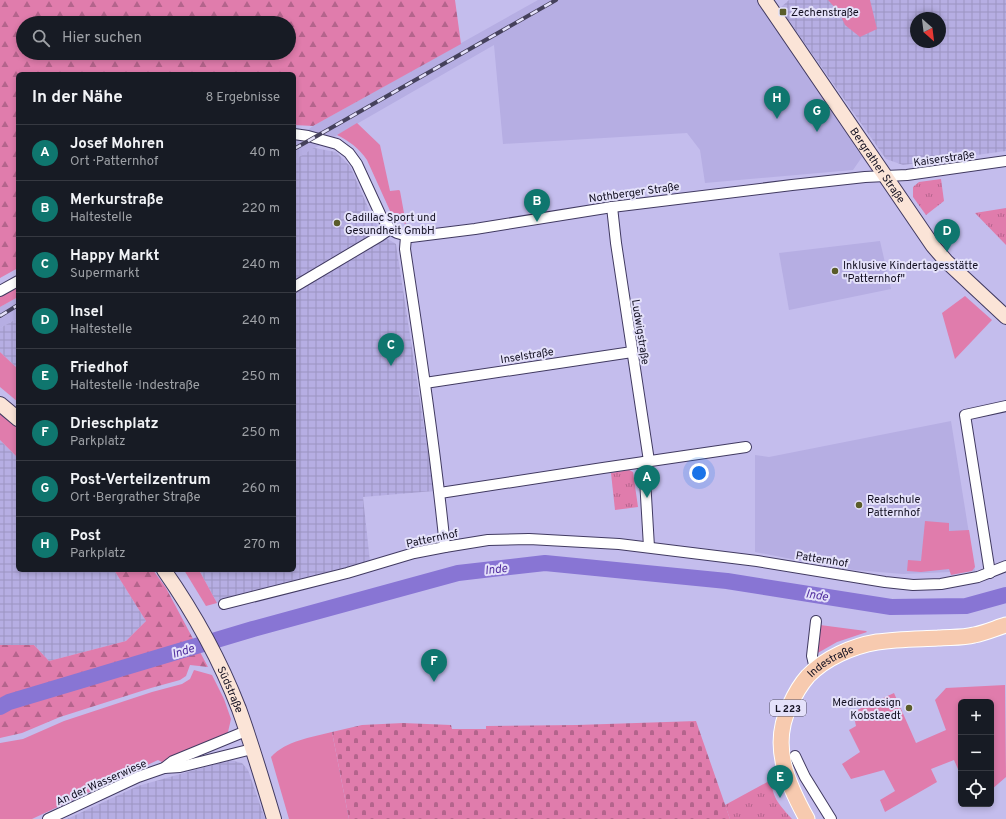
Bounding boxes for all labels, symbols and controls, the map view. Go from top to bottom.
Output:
place label: Zechenstraße [791,6,859,20]
marker: Zechenstraße [778,7,788,17]
north arrow [910,12,946,48]
search box [16,16,296,60]
icon: search [30,27,52,49]
text: Hier suchen [62,29,142,48]
pin: H [764,86,790,119]
text: In der Nähe [32,87,123,109]
text: 8 Ergebnisse [205,90,280,106]
pin: G [804,99,830,132]
street label: Bergrather Straße [846,125,908,206]
text: Josef Mohren [70,135,164,154]
text: A [40,145,50,161]
text: 40 m [250,145,280,161]
street label: Kaiserstraße [913,148,976,170]
text: Ort · Patternhof [70,154,158,170]
street label: Nothberger Straße [588,180,680,206]
pin: B [524,189,550,222]
text: Merkurstraße [70,191,164,210]
text: B [41,201,49,217]
text: 220 m [242,201,280,217]
text: Haltestelle [70,210,132,226]
place label: Cadillac Sport und Gesundheit GmbH [345,211,436,238]
marker: Cadillac Sport und Gesundheit GmbH [332,218,342,228]
pin: D [934,219,960,252]
text: Happy Markt [70,247,160,266]
text: C [41,257,49,273]
text: 240 m [242,257,280,273]
place label: Inklusive Kindertagesstätte "Patternhof" [843,259,978,286]
text: Supermarkt [70,266,140,282]
marker: Inklusive Kindertagesstätte "Patternhof" [830,266,840,276]
street label: Ludwigstraße [628,298,652,366]
text: Insel [70,303,103,322]
text: D [40,313,50,329]
text: 240 m [242,313,280,329]
text: Haltestelle [70,322,132,338]
pin: C [378,333,404,366]
street label: Inselstraße [500,345,555,367]
text: Friedhof [70,359,128,378]
text: E [41,369,49,385]
text: 250 m [242,369,280,385]
text: Haltestelle · Indestraße [70,378,200,394]
text: Drieschplatz [70,415,159,434]
text: F [41,425,49,441]
text: 250 m [242,425,280,441]
text: Parkplatz [70,434,126,450]
your location [689,463,709,483]
pin: A [634,465,660,498]
text: Post-Verteilzentrum [70,471,211,490]
text: G [41,481,49,497]
text: 260 m [242,481,280,497]
text: Ort · Bergrather Straße [70,490,200,506]
place label: Realschule Patternhof [867,493,920,520]
marker: Realschule Patternhof [854,500,864,510]
text: Post [70,527,101,546]
street label: Patternhof [405,527,460,551]
text: H [40,537,50,553]
text: 270 m [243,537,280,553]
text: Parkplatz [70,546,126,562]
street label: Patternhof [795,549,849,571]
water label: Inde [484,561,509,579]
water label: Inde [804,586,830,606]
water label: Inde [170,641,197,663]
street label: Indestraße [805,643,856,681]
pin: F [421,649,447,682]
street label: Südstraße [213,664,246,715]
place label: Mediendesign Kobstaedt [832,696,901,723]
map controls [958,699,994,807]
button: + [958,699,994,735]
road number: L 223 [770,700,806,716]
marker: Mediendesign Kobstaedt [904,703,914,713]
button: − [958,735,994,771]
street label: An der Wasserwiese [54,757,149,809]
pin: E [767,765,793,798]
button: locate [958,771,994,807]

